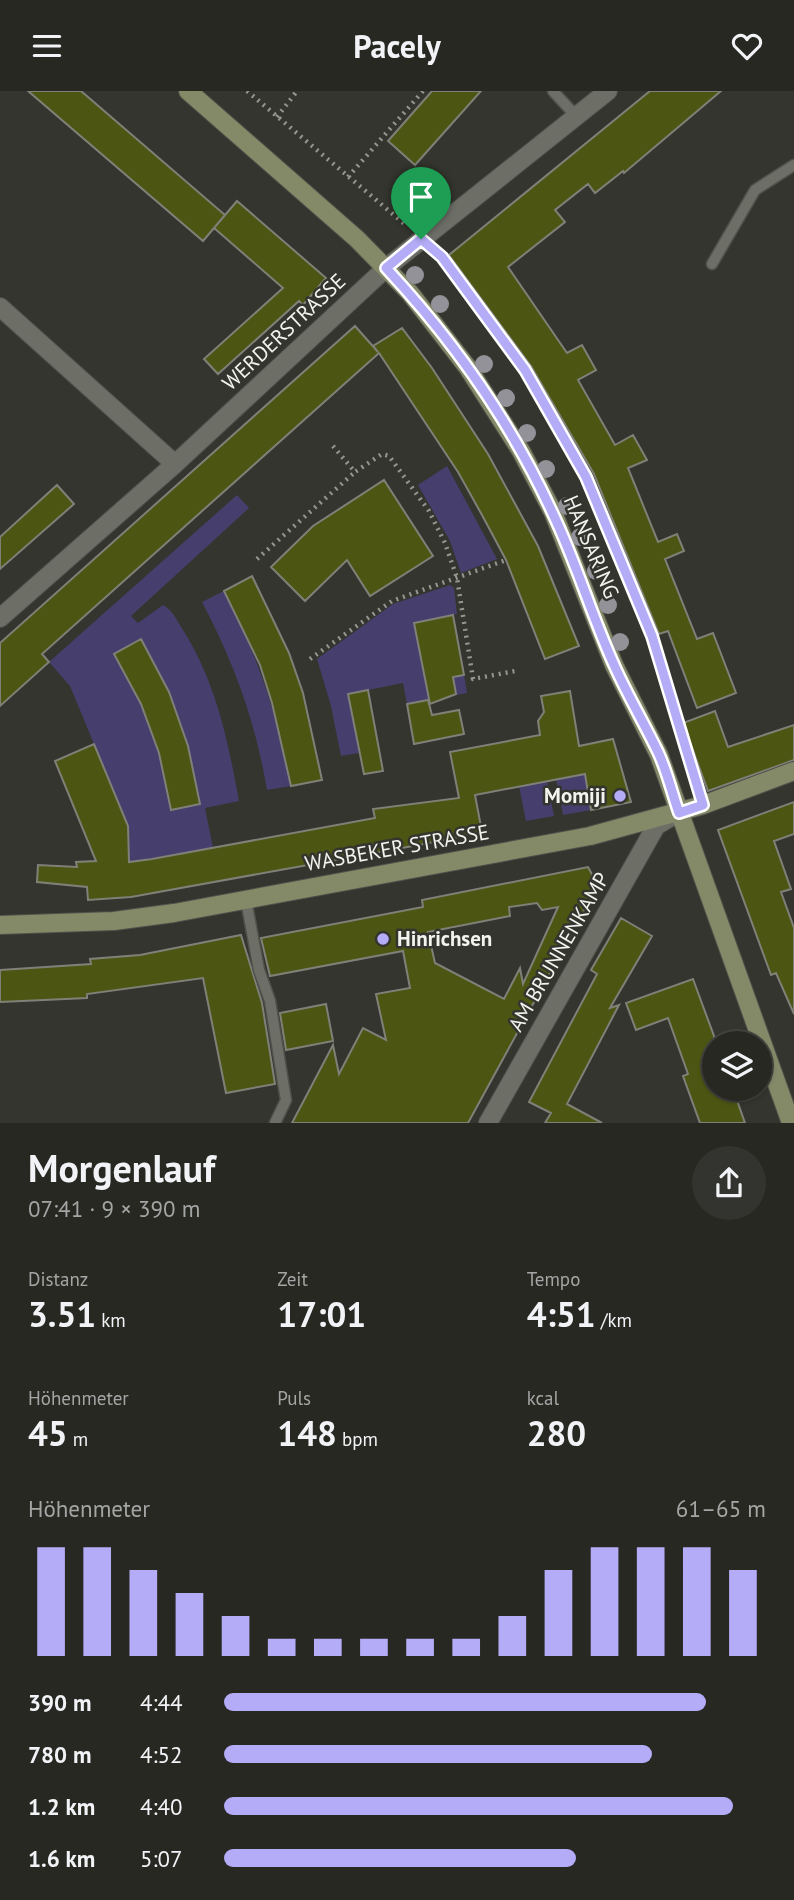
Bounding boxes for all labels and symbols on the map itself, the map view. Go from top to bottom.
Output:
pin [391,167,451,239]
street label: WERDERSTRASSE [216,267,351,396]
street label: HANSARING [558,491,625,603]
place label: Momiji [544,782,606,809]
marker: Momiji [612,788,628,804]
street label: WASBEKER STRASSE [303,818,491,877]
street label: AM BRUNNENKAMP [502,867,615,1036]
place label: Hinrichsen [397,925,492,952]
marker: Hinrichsen [375,931,391,947]

